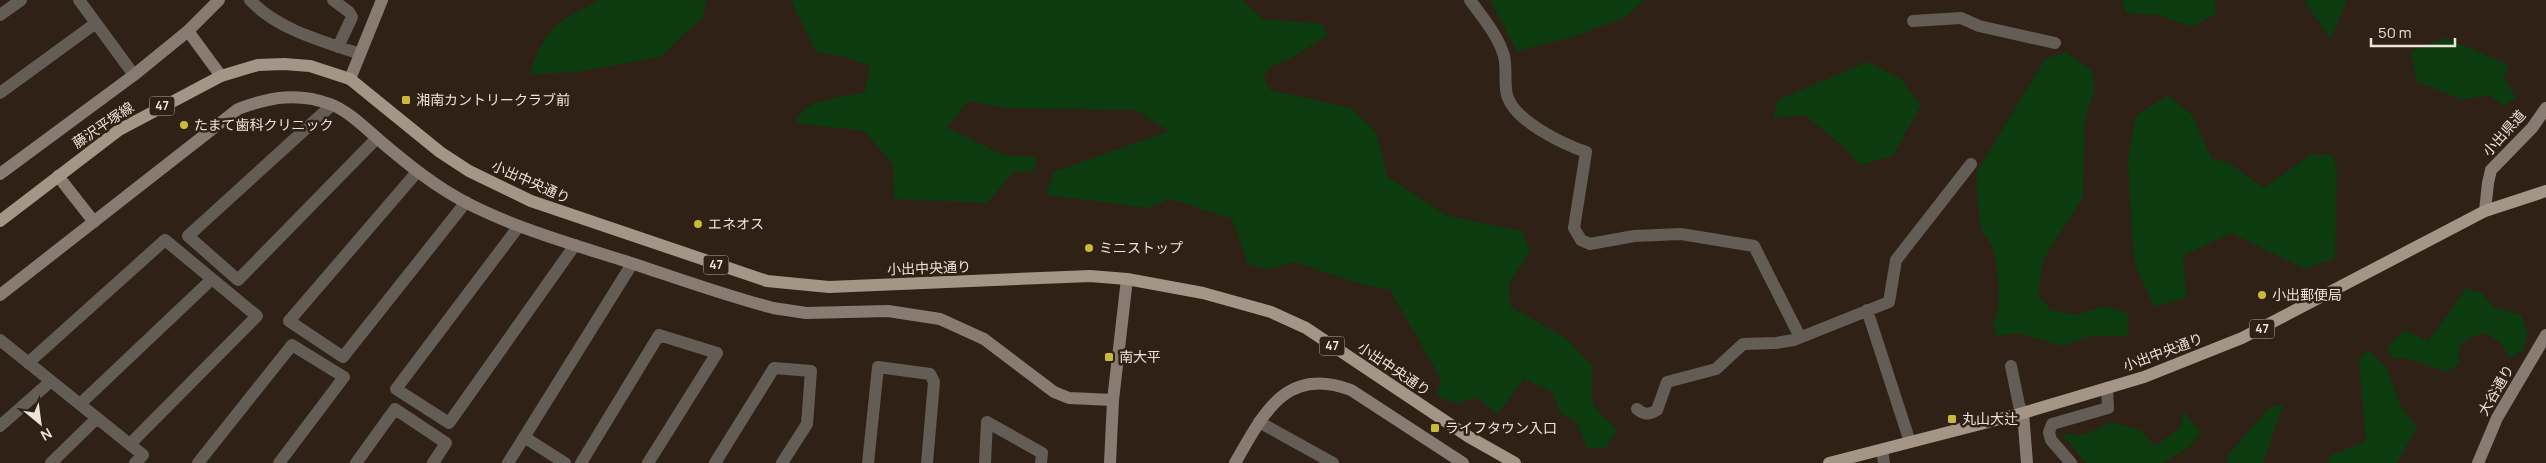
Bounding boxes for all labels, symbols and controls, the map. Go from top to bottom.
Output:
scale bar [2371,15,2455,47]
text: 50 m [2378,22,2412,43]
place label: 湘南カントリークラブ前 [416,90,570,109]
marker: 湘南カントリークラブ前 [400,94,412,106]
road number: 47 [150,96,174,115]
street label: 藤沢平塚線 [68,97,137,152]
street label: 小出県道 [2478,106,2529,160]
place label: たまて歯科クリニック [194,115,334,134]
marker: たまて歯科クリニック [178,119,190,131]
street label: 小出中央通り [489,156,573,207]
place label: エネオス [708,214,764,233]
marker: エネオス [692,218,704,230]
place label: ミニストップ [1099,238,1183,257]
marker: ミニストップ [1083,242,1095,254]
road number: 47 [704,256,728,274]
street label: 小出中央通り [887,257,971,278]
place label: 小出郵便局 [2272,285,2342,304]
marker: 小出郵便局 [2256,289,2268,301]
road number: 47 [2250,320,2274,338]
street label: 小出中央通り [2120,328,2206,375]
road number: 47 [1320,336,1344,356]
street label: 小出中央通り [1354,337,1434,400]
place label: 南大平 [1119,347,1161,366]
marker: 南大平 [1103,351,1115,363]
street label: 大谷通り [2473,361,2518,419]
north arrow [15,398,65,448]
place label: 丸山大辻 [1962,409,2018,428]
marker: 丸山大辻 [1946,413,1958,425]
place label: ライフタウン入口 [1445,418,1557,437]
marker: ライフタウン入口 [1429,422,1441,434]
text: N [38,424,56,446]

